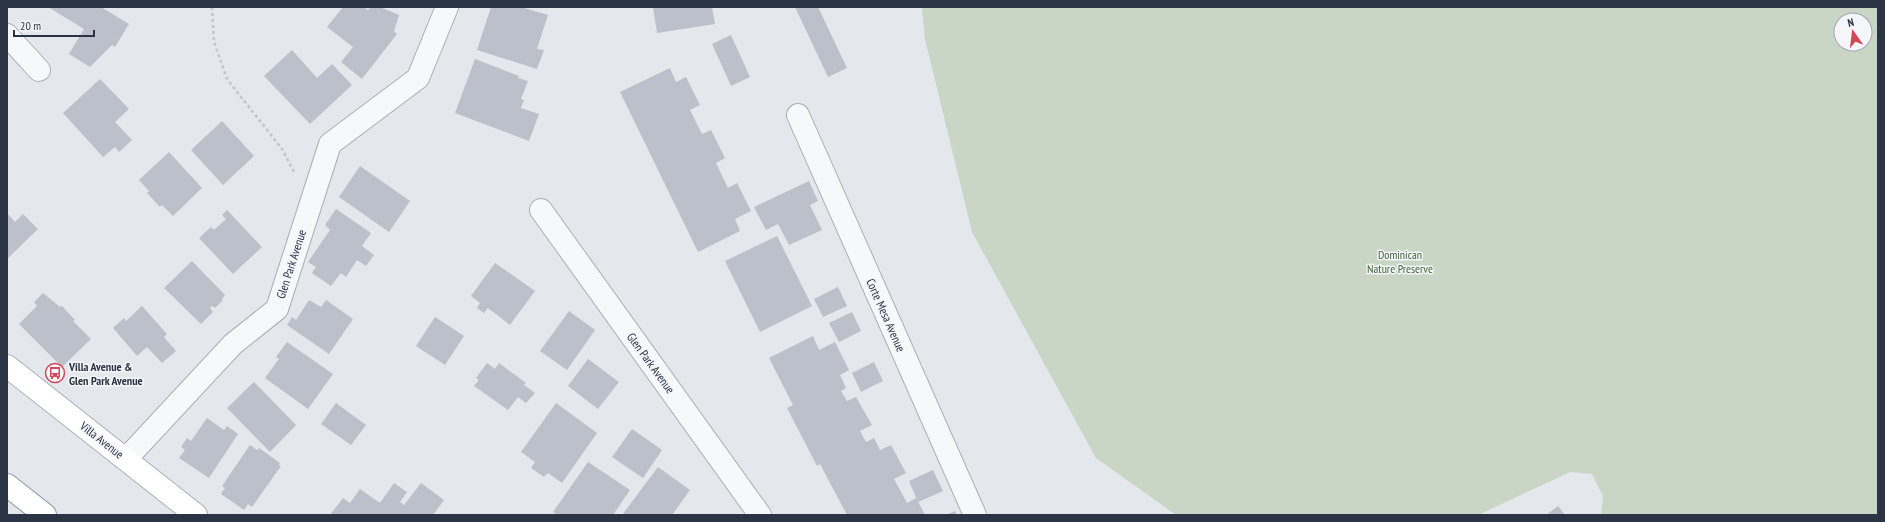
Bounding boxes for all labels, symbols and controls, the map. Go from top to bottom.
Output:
scale bar [14,12,94,38]
north arrow [1833,12,1873,52]
text: N [1846,15,1855,30]
text: 20 m [20,18,41,33]
street label: Glen Park Avenue [273,228,309,300]
park label: Dominican Nature Preserve [1367,247,1433,276]
street label: Corte Mesa Avenue [863,276,909,354]
street label: Glen Park Avenue [624,330,678,396]
place label: Villa Avenue & Glen Park Avenue [68,359,143,388]
bus stop icon: Villa Avenue & Glen Park Avenue [44,362,66,384]
street label: Villa Avenue [76,418,127,462]

